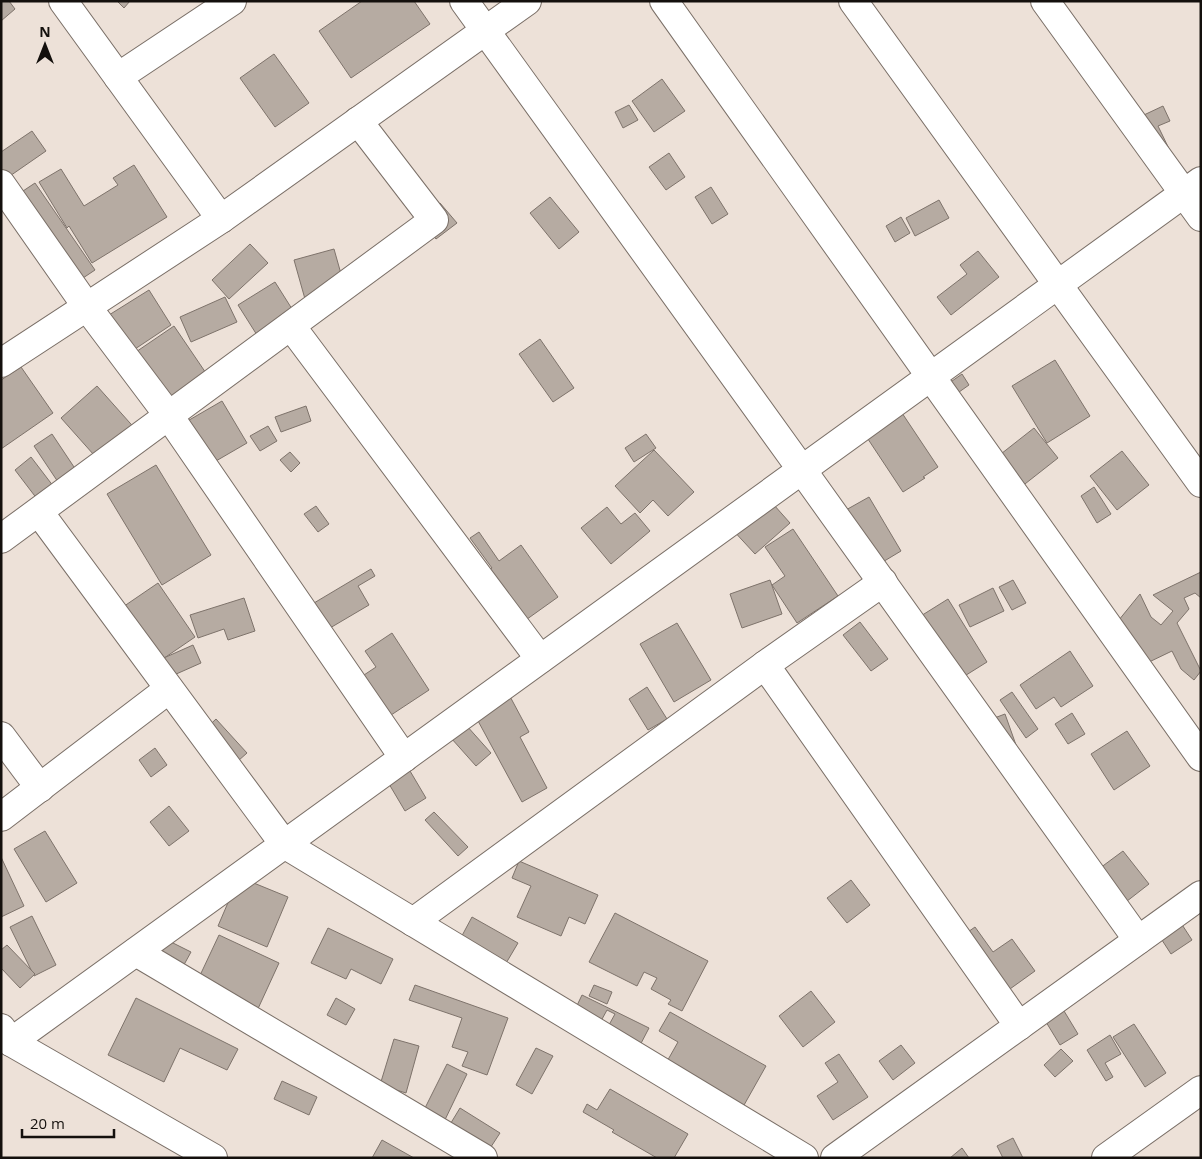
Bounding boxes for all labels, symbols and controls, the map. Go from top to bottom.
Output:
north arrow [20,20,70,70]
text: N [39,22,51,41]
scale bar [22,1106,115,1138]
text: 20 m [30,1113,65,1133]

